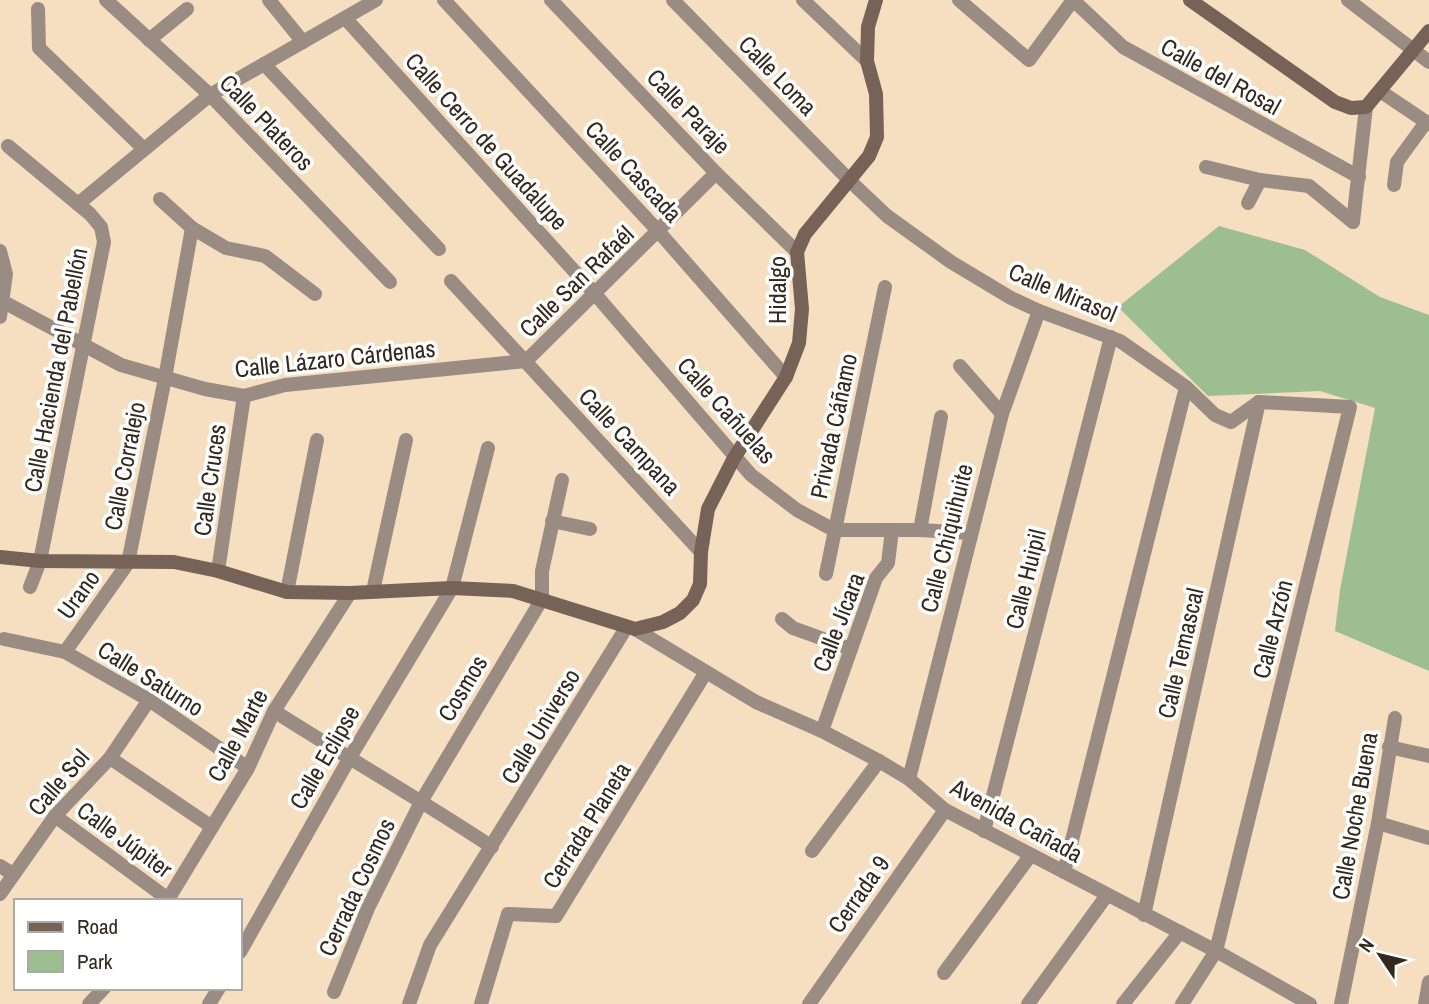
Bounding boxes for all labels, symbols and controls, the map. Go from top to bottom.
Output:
street label: Calle Loma [732,28,824,122]
street label: Calle del Rosal [1155,30,1287,122]
street label: Calle Cerro de Guadalupe [399,45,575,237]
street label: Calle Paraje [640,61,738,161]
street label: Calle Plateros [213,67,321,177]
street label: Calle Cascada [579,113,689,229]
street label: Calle San Rafaél [512,218,640,344]
street label: Calle Hacienda del Pabellón [16,245,94,495]
street label: Calle Mirasol [1004,255,1122,329]
street label: Hidalgo [761,256,793,324]
street label: Calle Lázaro Cárdenas [233,332,437,384]
street label: Calle Cañuelas [670,350,784,470]
street label: Privada Cáñamo [802,350,864,502]
street label: Calle Campana [572,380,688,502]
street label: Calle Corralejo [96,399,152,533]
street label: Calle Cruces [185,422,233,538]
street label: Calle Chiquihuite [912,460,980,616]
street label: Calle Huipil [997,526,1053,632]
street label: Urano [49,563,107,625]
street label: Calle Jícara [804,568,872,676]
street label: Calle Arzón [1244,576,1300,682]
street label: Calle Temascal [1149,585,1211,721]
street label: Calle Saturno [92,633,210,723]
street label: Cosmos [430,649,494,727]
street label: Calle Universo [493,662,587,790]
street label: Calle Marte [199,683,275,787]
street label: Calle Eclipse [281,699,367,815]
street label: Calle Noche Buena [1324,730,1384,902]
street label: Calle Sol [20,742,96,822]
street label: Cerrada Planeta [534,756,638,894]
street label: Avenida Cañada [944,770,1089,869]
street label: Calle Júpiter [71,794,179,885]
street label: Cerrada Cosmos [310,813,402,961]
street label: Cerrada 9 [820,849,896,939]
legend [14,899,242,990]
text: Road [77,912,118,941]
north arrow [1345,920,1415,990]
text: N [1352,933,1380,957]
text: Park [77,947,113,976]

